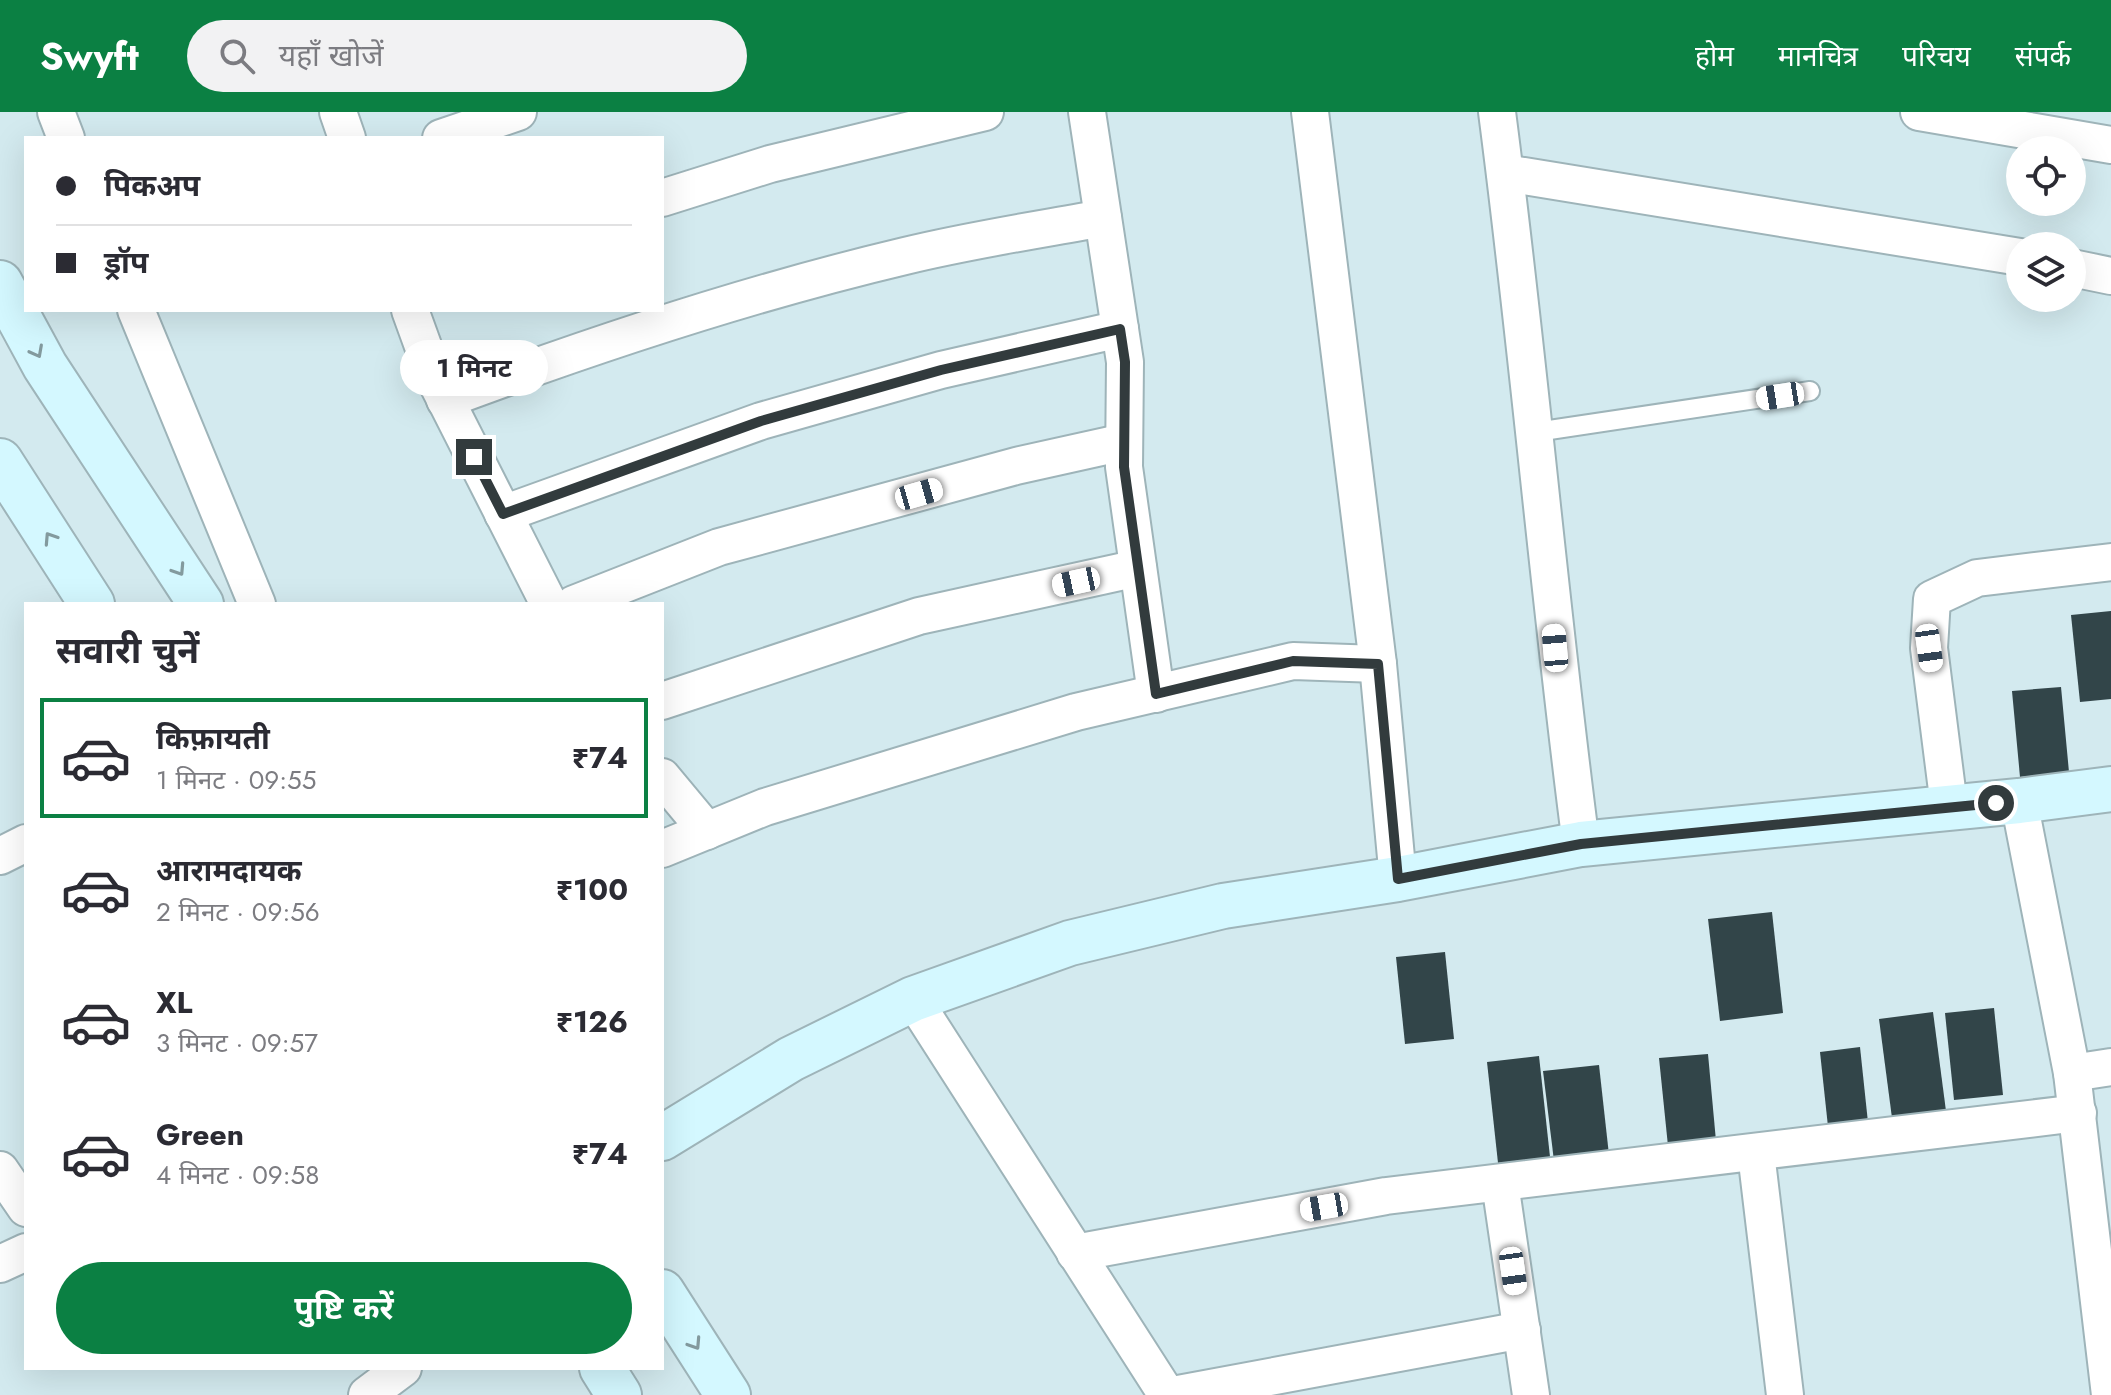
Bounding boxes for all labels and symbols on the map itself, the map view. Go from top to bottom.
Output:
callout: 1 मिनट [400,341,548,397]
one-way arrow [28,343,43,358]
car [1754,380,1806,412]
route end [456,439,492,475]
car [893,476,945,512]
one-way arrow [44,533,59,547]
one-way arrow [169,561,184,576]
car [1050,565,1102,599]
car [1541,623,1569,673]
car [1914,623,1944,673]
route start [1978,785,2014,821]
car [1298,1191,1350,1223]
car [1498,1246,1528,1296]
one-way arrow [685,1335,700,1350]

